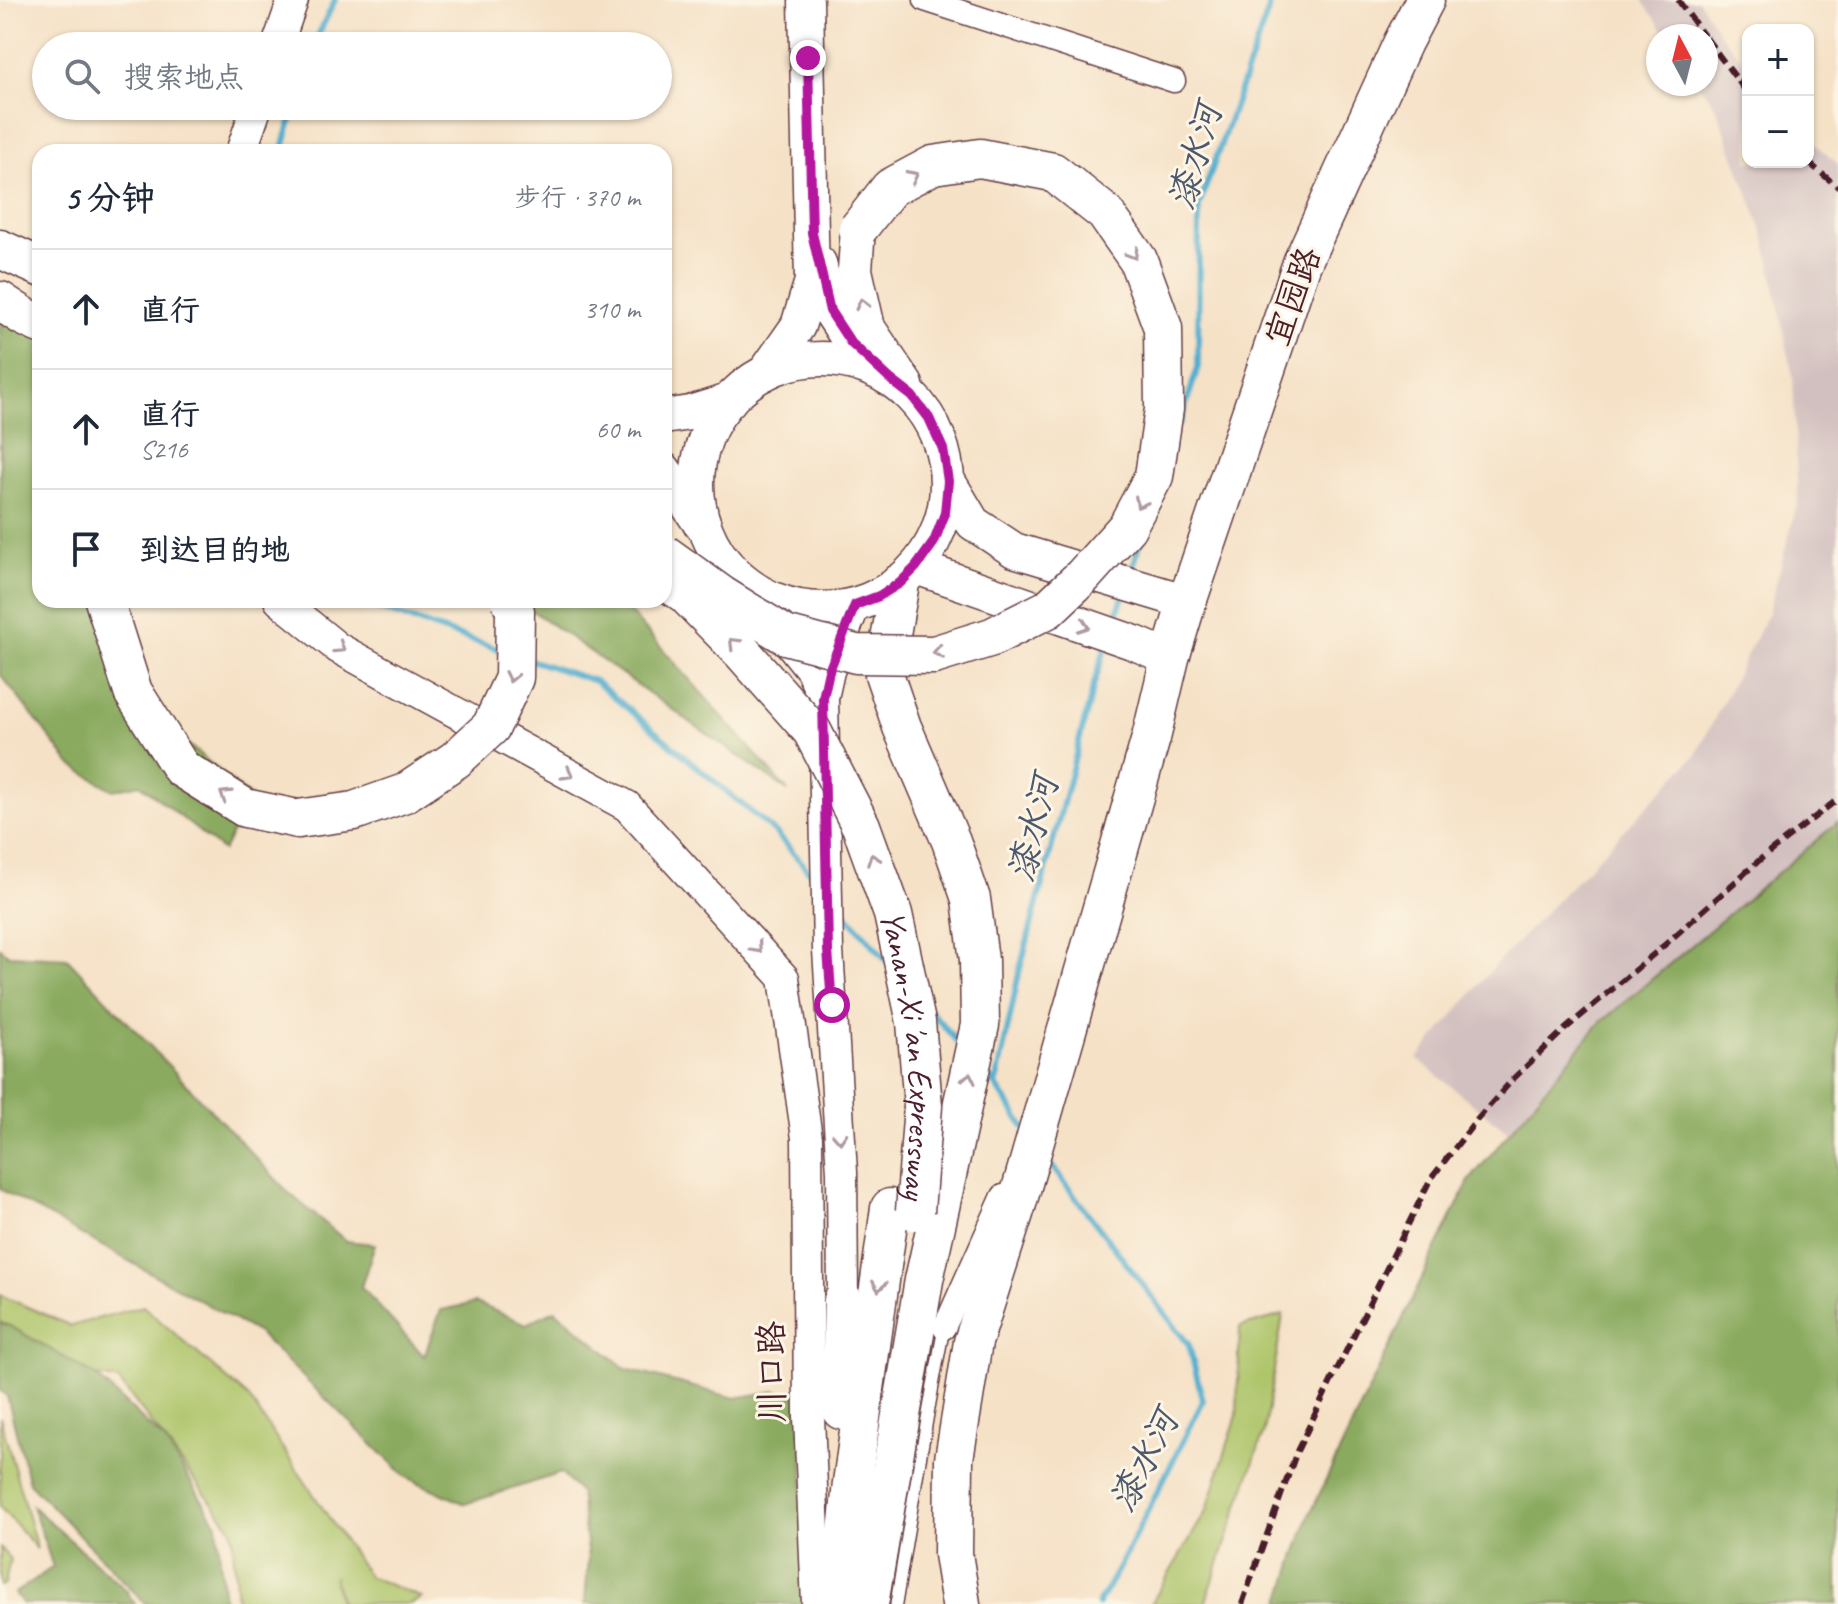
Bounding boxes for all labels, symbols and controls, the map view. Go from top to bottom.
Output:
north arrow [1646,24,1718,96]
map controls [1742,24,1814,168]
button: + [1742,24,1814,96]
search box [32,32,672,120]
route end [790,40,826,76]
icon: search [60,54,104,98]
text: 搜索地点 [124,58,244,96]
water label: 漆水河 [1158,93,1233,215]
button: − [1742,96,1814,168]
one-way arrow [905,170,919,185]
text: 5 分钟 [64,176,155,219]
text: 步行 · 370 m [515,181,640,214]
street label: 宜园路 [1255,241,1330,351]
one-way arrow [1123,245,1138,259]
icon: ahead [64,287,108,331]
text: 直行 [140,291,200,329]
text: 310 m [584,293,640,326]
one-way arrow [854,298,871,311]
text: 直行 [140,395,200,433]
icon: ahead [64,407,108,451]
text: 60 m [596,413,640,446]
text: S216 [140,433,188,466]
one-way arrow [1134,495,1150,509]
icon: arrive [64,527,108,571]
text: 到达目的地 [140,531,290,569]
one-way arrow [1076,616,1090,632]
one-way arrow [331,638,346,653]
one-way arrow [729,638,743,652]
one-way arrow [931,643,945,660]
one-way arrow [503,669,520,683]
one-way arrow [559,764,574,779]
water label: 漆水河 [998,765,1070,886]
one-way arrow [219,790,234,805]
one-way arrow [866,853,883,867]
street label: Yanan-Xi 'an Expressway [871,906,944,1204]
one-way arrow [747,939,762,953]
route start [814,987,850,1023]
one-way arrow [960,1072,977,1086]
one-way arrow [831,1132,848,1145]
one-way arrow [871,1279,888,1293]
street label: 川口路 [749,1321,794,1423]
water label: 漆水河 [1099,1397,1191,1519]

